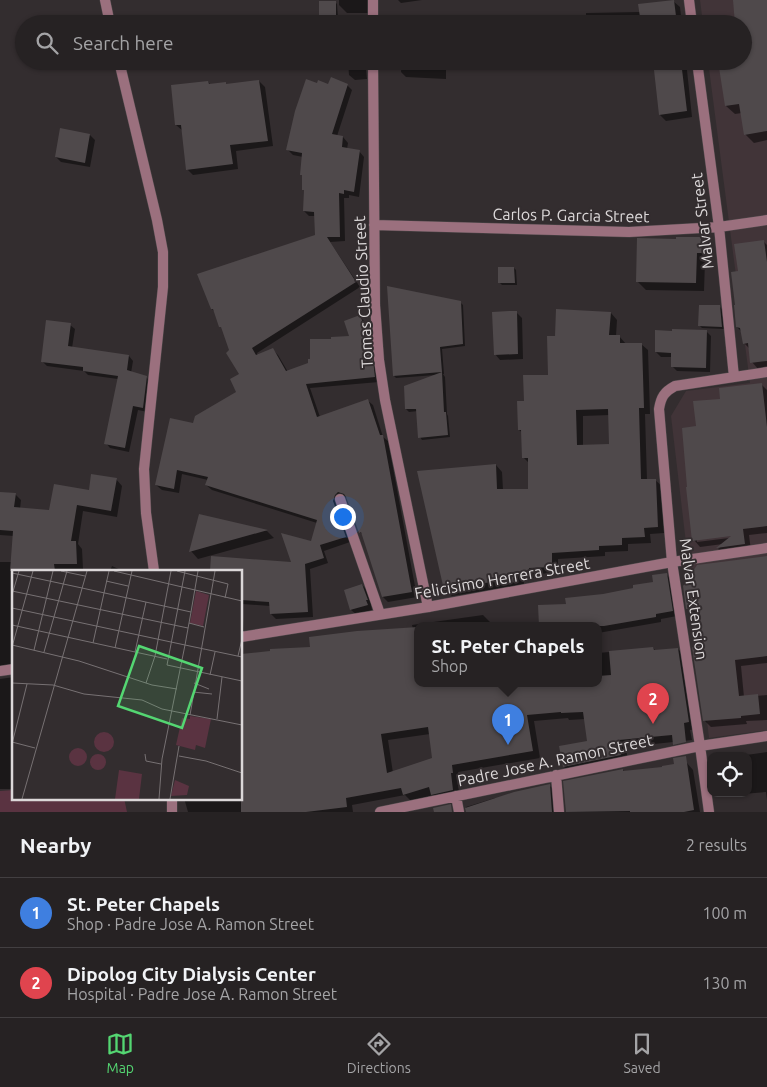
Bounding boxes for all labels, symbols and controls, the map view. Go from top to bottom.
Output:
search box [15,15,752,70]
icon: search [33,29,61,57]
text: Search here [73,32,173,54]
street label: Malvar Street [687,171,717,270]
street label: Carlos P. Garcia Street [492,205,650,225]
street label: Tomas Claudio Street [350,215,376,369]
your location [330,504,356,530]
street label: Malvar Extension [677,537,711,661]
street label: Felicisimo Herrera Street [413,554,592,602]
inset map [12,570,242,800]
popup [414,622,602,687]
text: St. Peter Chapels [432,635,584,657]
text: Shop [432,657,468,675]
pin: 2 [637,683,669,724]
pin: 1 [492,704,524,745]
street label: Padre Jose A. Ramon Street [456,730,655,790]
map controls [707,752,752,797]
button: locate [707,752,752,797]
text: Nearby [20,833,91,857]
text: 2 results [686,836,747,854]
text: St. Peter Chapels [67,893,220,915]
text: 1 [31,904,41,922]
text: 100 m [702,904,747,922]
text: Shop · Padre Jose A. Ramon Street [67,915,314,933]
text: Dipolog City Dialysis Center [67,963,316,985]
text: 2 [31,974,41,992]
text: 130 m [702,974,747,992]
text: Hospital · Padre Jose A. Ramon Street [67,985,337,1003]
tab: Map [106,1030,134,1076]
tab: Directions [347,1030,411,1076]
tab: Saved [623,1030,661,1076]

